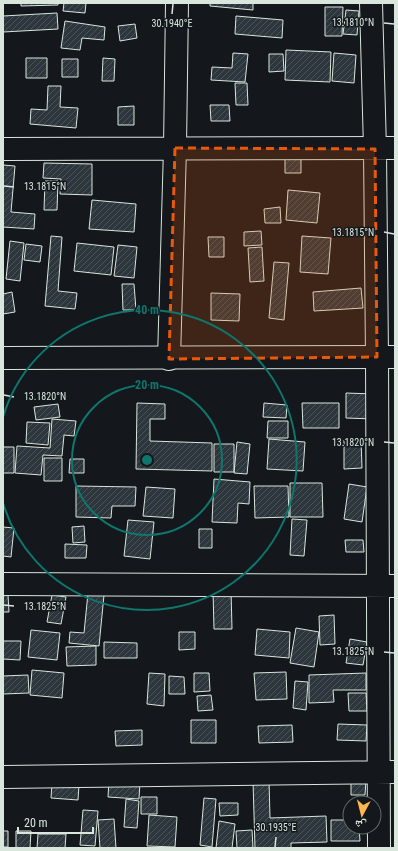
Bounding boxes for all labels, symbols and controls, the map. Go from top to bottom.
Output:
text: 13.1810°N [332,17,374,28]
text: 30.1940°E [152,18,193,29]
text: 13.1815°N [24,181,66,192]
text: 13.1815°N [332,227,374,238]
text: 40 m [135,303,159,317]
text: 20 m [135,378,159,392]
text: 13.1820°N [24,391,66,402]
text: 13.1820°N [332,437,374,448]
centre of rings [140,453,154,467]
text: 13.1825°N [24,601,66,612]
text: 13.1825°N [332,646,374,657]
north arrow [342,795,382,835]
scale bar [18,809,93,835]
text: 20 m [24,816,48,830]
text: ش [354,816,368,832]
text: 30.1935°E [256,822,297,833]

